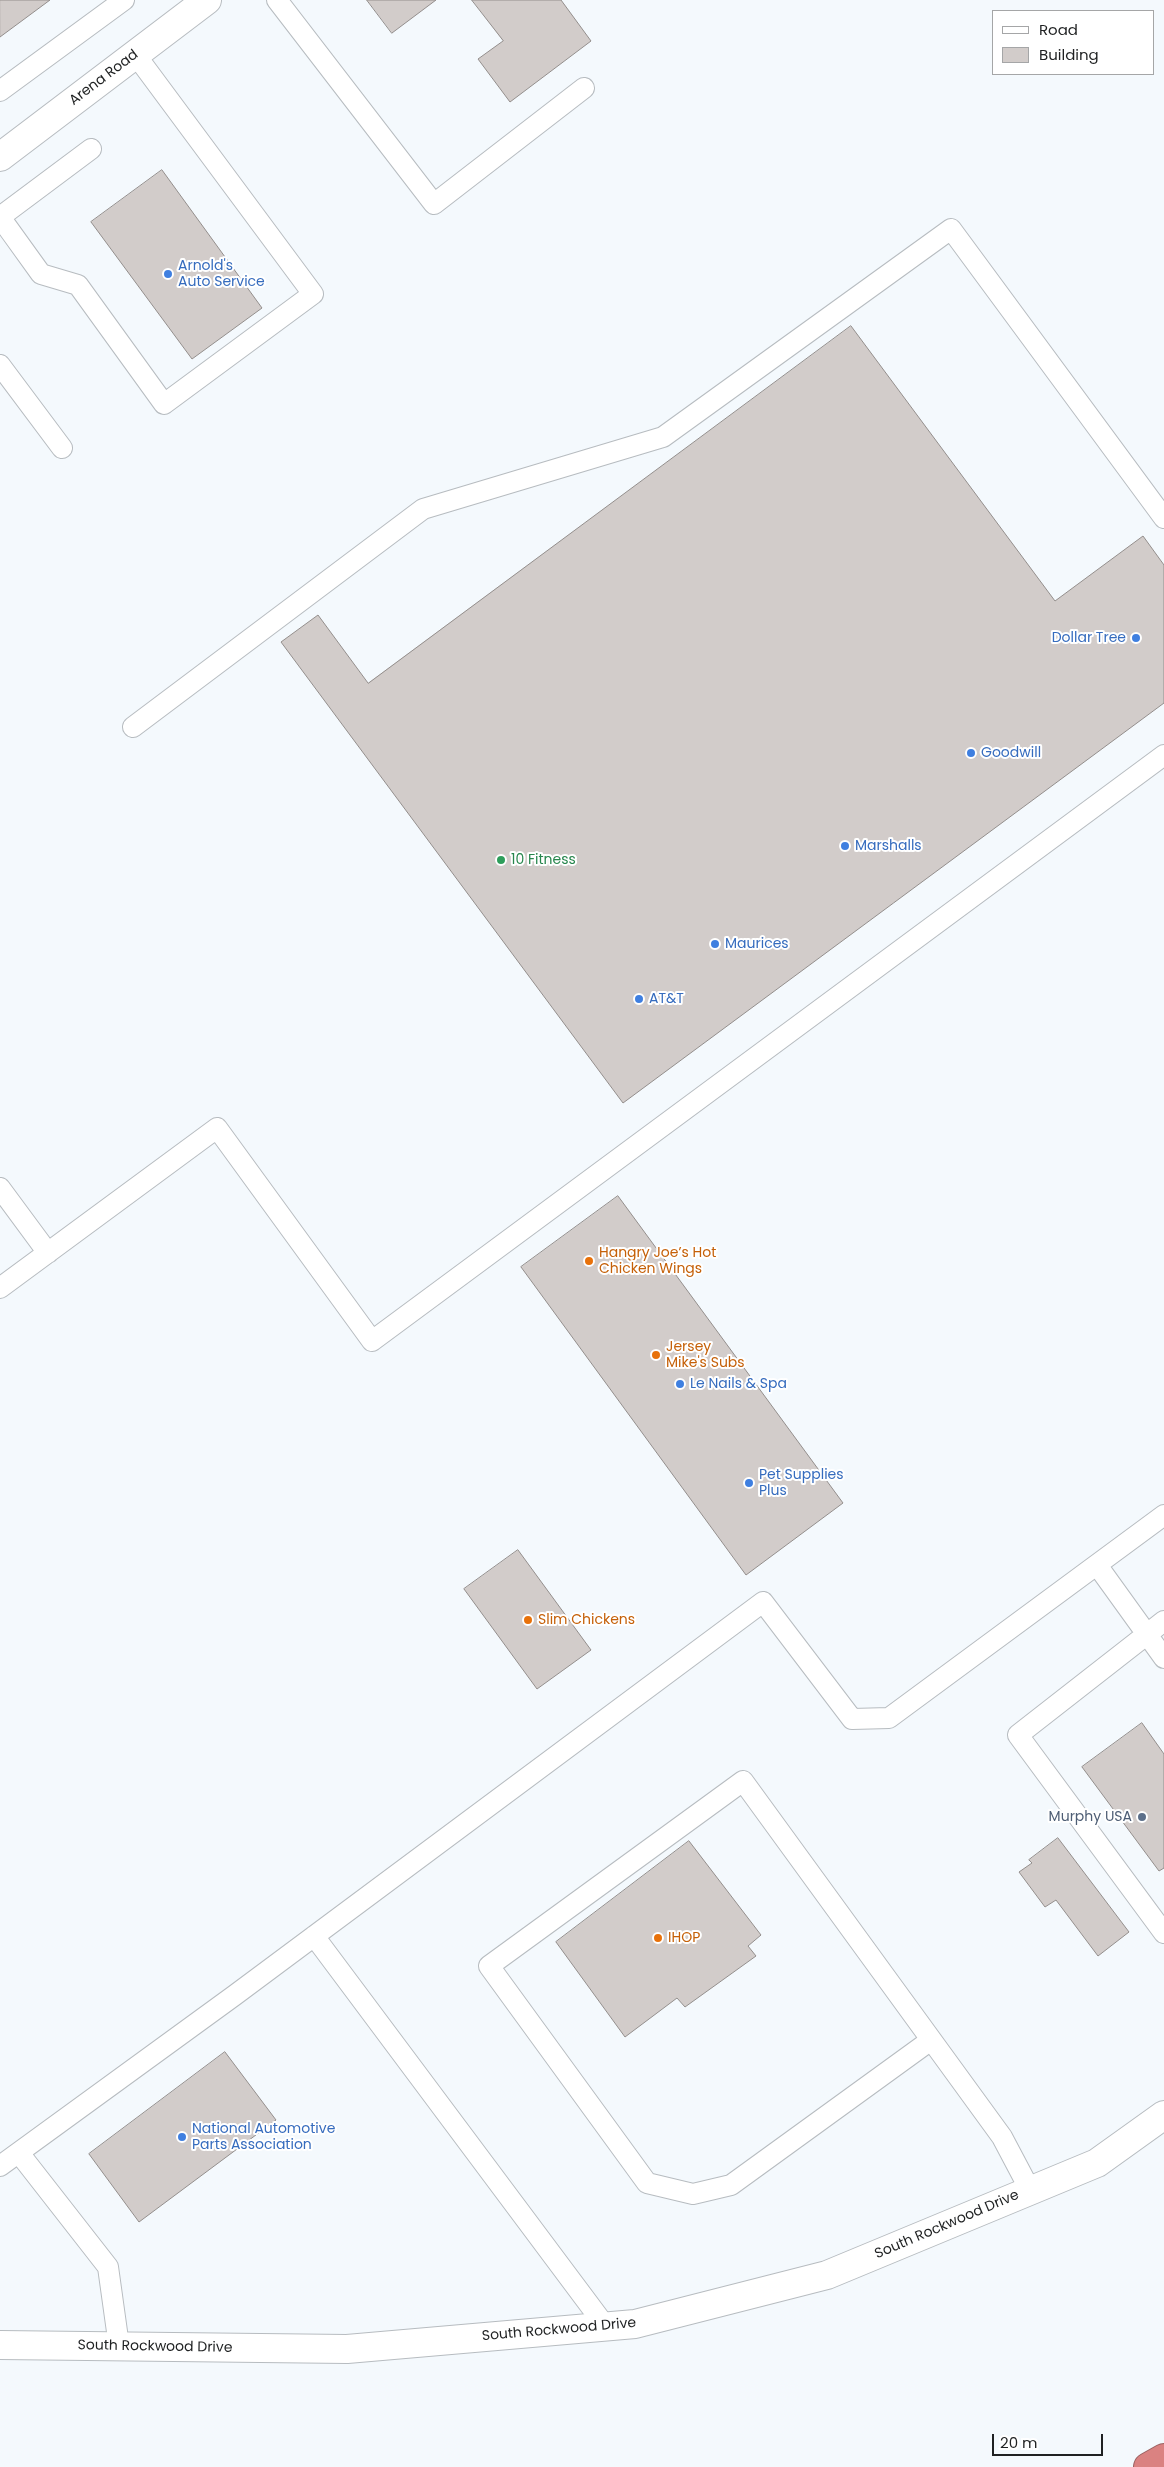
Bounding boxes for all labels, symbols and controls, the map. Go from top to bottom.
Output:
legend [992,10,1154,75]
text: Road [1039,19,1078,40]
text: Building [1039,44,1099,65]
street label: Arena Road [66,47,142,109]
place label: Arnold's Auto Service [178,258,265,290]
marker: Arnold's Auto Service [162,268,174,280]
place label: Dollar Tree [1052,630,1126,646]
marker: Dollar Tree [1130,632,1142,644]
place label: Goodwill [981,745,1041,761]
marker: Goodwill [965,747,977,759]
place label: Marshalls [855,838,922,854]
marker: Marshalls [839,840,851,852]
place label: 10 Fitness [511,852,576,868]
marker: 10 Fitness [495,854,507,866]
place label: Maurices [725,936,789,952]
marker: Maurices [709,938,721,950]
place label: AT&T [649,991,684,1007]
marker: AT&T [633,993,645,1005]
place label: Hangry Joe’s Hot Chicken Wings [599,1245,716,1278]
marker: Hangry Joe’s Hot Chicken Wings [583,1255,595,1267]
place label: Jersey Mike's Subs [666,1339,745,1371]
marker: Jersey Mike's Subs [650,1349,662,1361]
place label: Le Nails & Spa [690,1376,787,1392]
marker: Le Nails & Spa [674,1378,686,1390]
place label: Pet Supplies Plus [759,1467,844,1500]
marker: Pet Supplies Plus [743,1477,755,1489]
place label: Slim Chickens [538,1612,635,1628]
marker: Slim Chickens [522,1614,534,1626]
place label: Murphy USA [1049,1809,1132,1825]
marker: Murphy USA [1136,1811,1148,1823]
place label: IHOP [668,1930,700,1946]
marker: IHOP [652,1932,664,1944]
place label: National Automotive Parts Association [192,2121,335,2154]
marker: National Automotive Parts Association [176,2131,188,2143]
street label: South Rockwood Drive [872,2187,1022,2263]
street label: South Rockwood Drive [481,2315,637,2345]
street label: South Rockwood Drive [77,2337,233,2357]
scale bar [994,2424,1105,2456]
text: 20 m [1000,2432,1038,2453]

